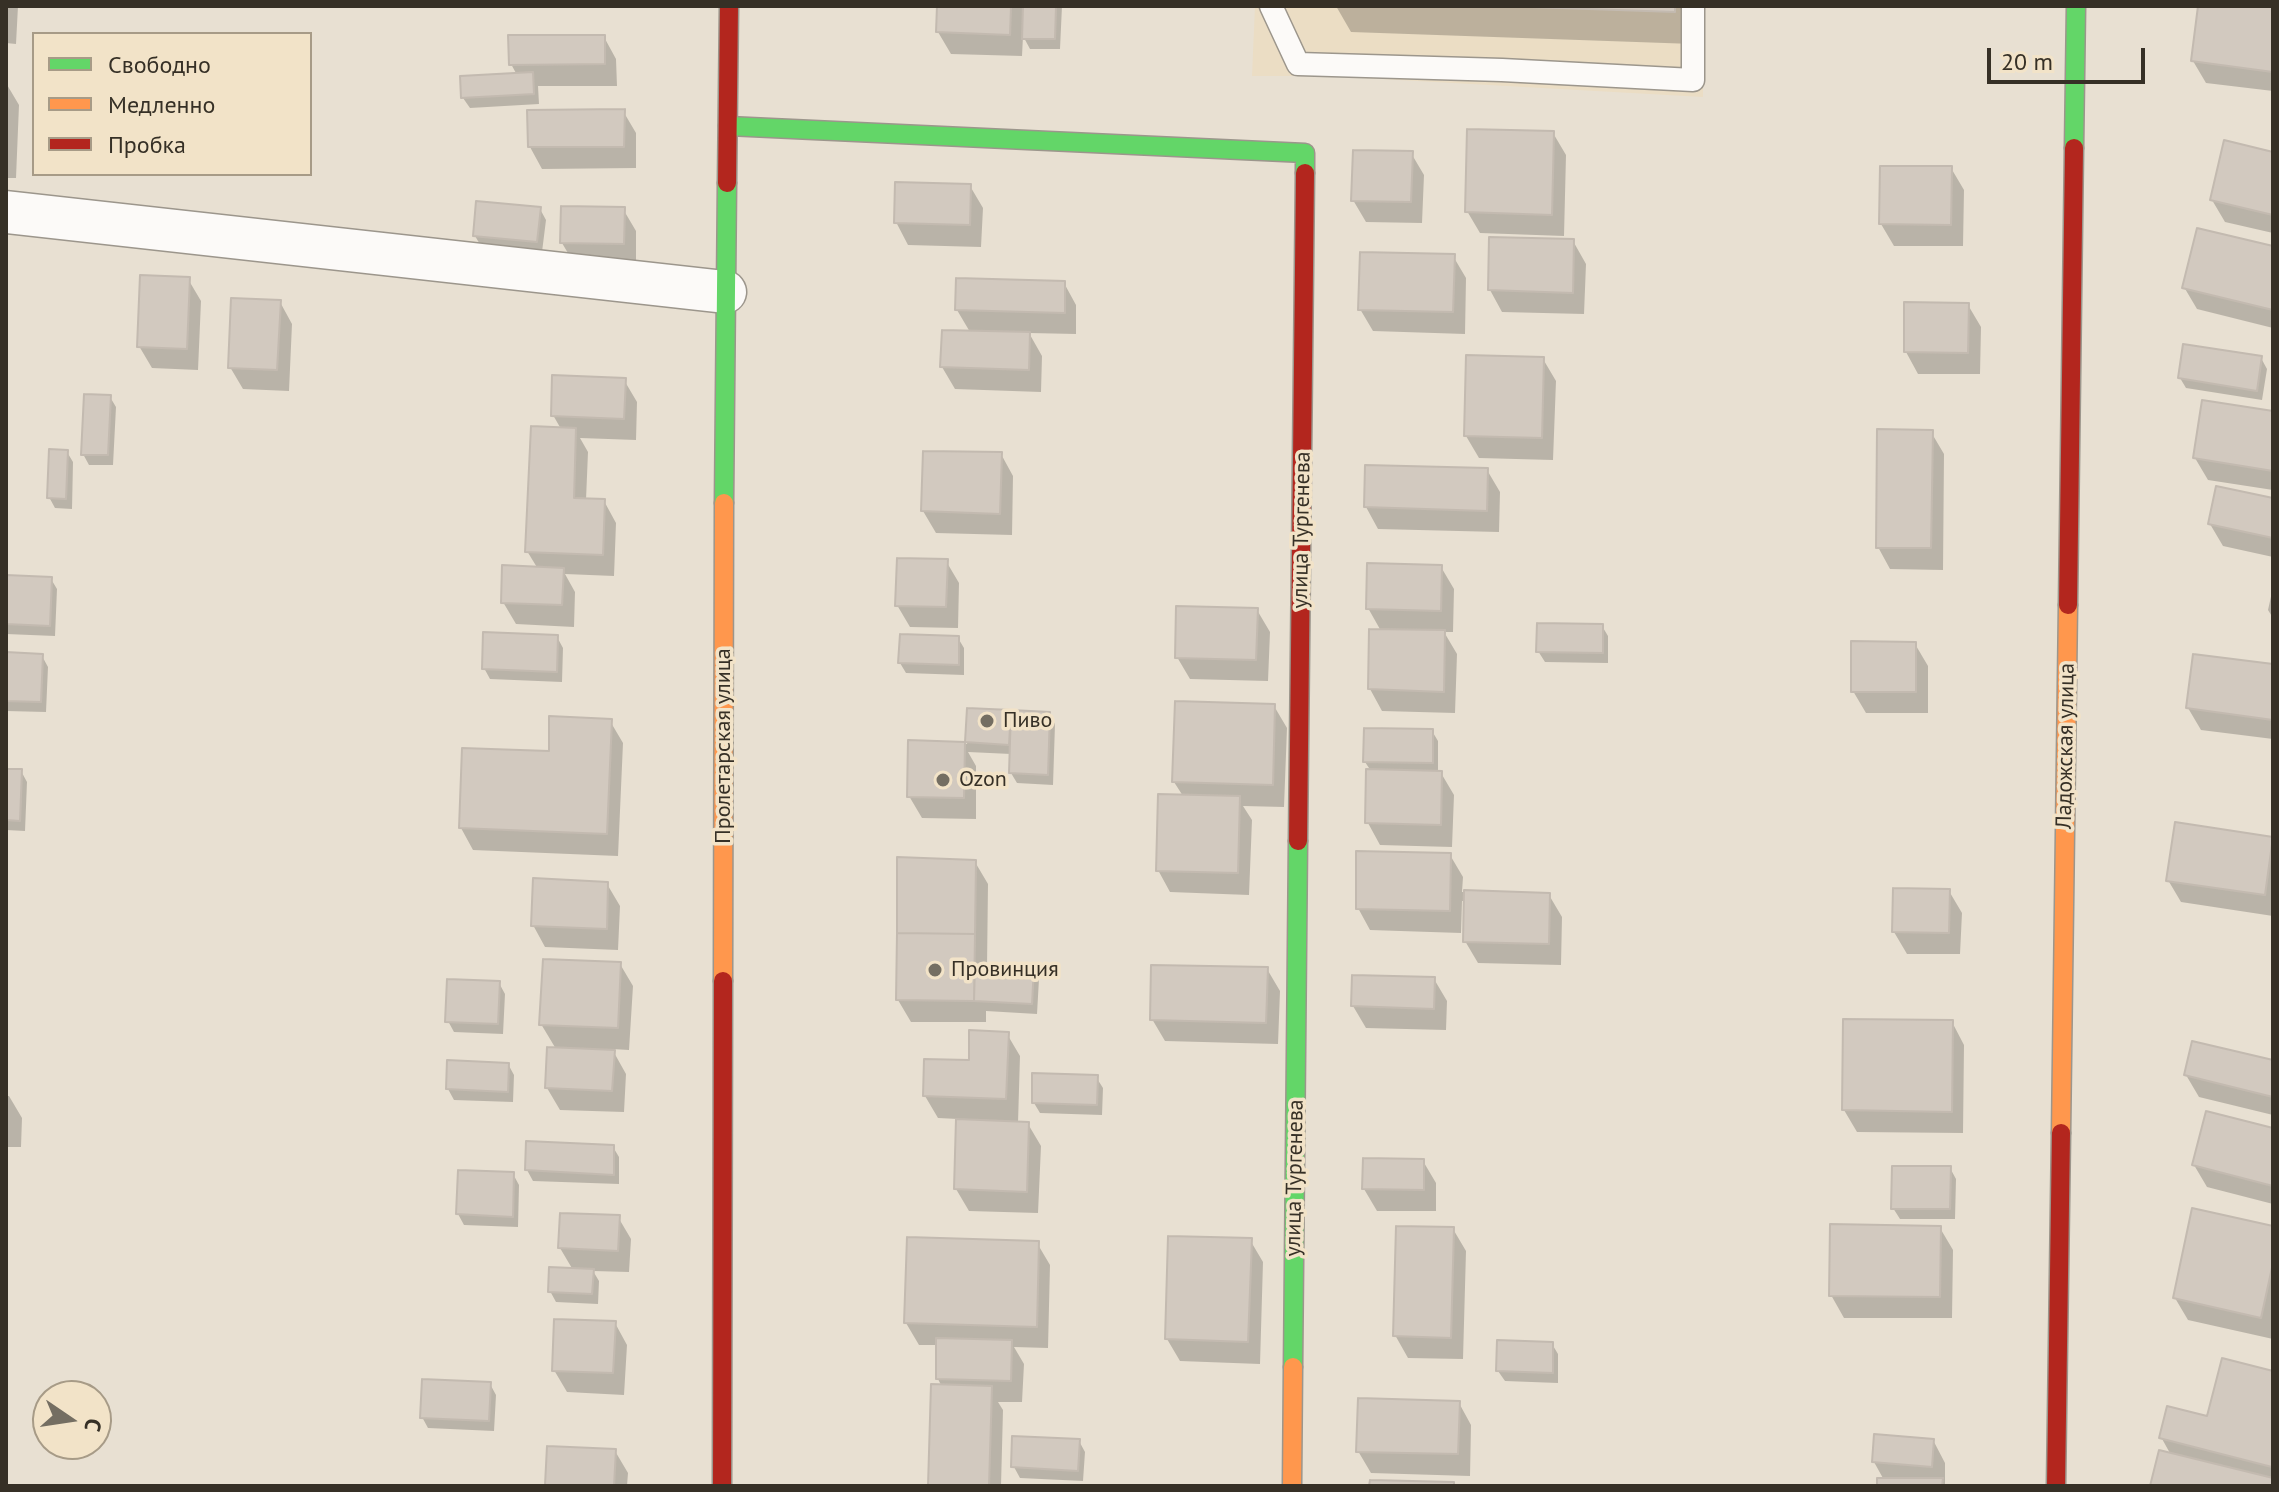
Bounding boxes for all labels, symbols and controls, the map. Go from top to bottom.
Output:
legend [32,32,312,176]
scale bar [1991,32,2149,82]
text: 20 m [2001,46,2053,77]
text: Свободно [108,49,211,80]
text: Медленно [108,89,215,120]
text: Пробка [108,129,186,160]
street label: улица Тургенева [1287,451,1317,609]
street label: Пролетарская улица [711,648,737,844]
street label: Ладожская улица [2051,663,2081,829]
place label: Пиво [1003,708,1052,734]
marker: Пиво [978,712,996,730]
place label: Ozon [959,767,1007,793]
marker: Ozon [934,771,952,789]
place label: Провинция [951,957,1059,983]
marker: Провинция [926,961,944,979]
street label: улица Тургенева [1280,1099,1310,1257]
north arrow [32,1380,112,1460]
text: С [78,1416,108,1434]

